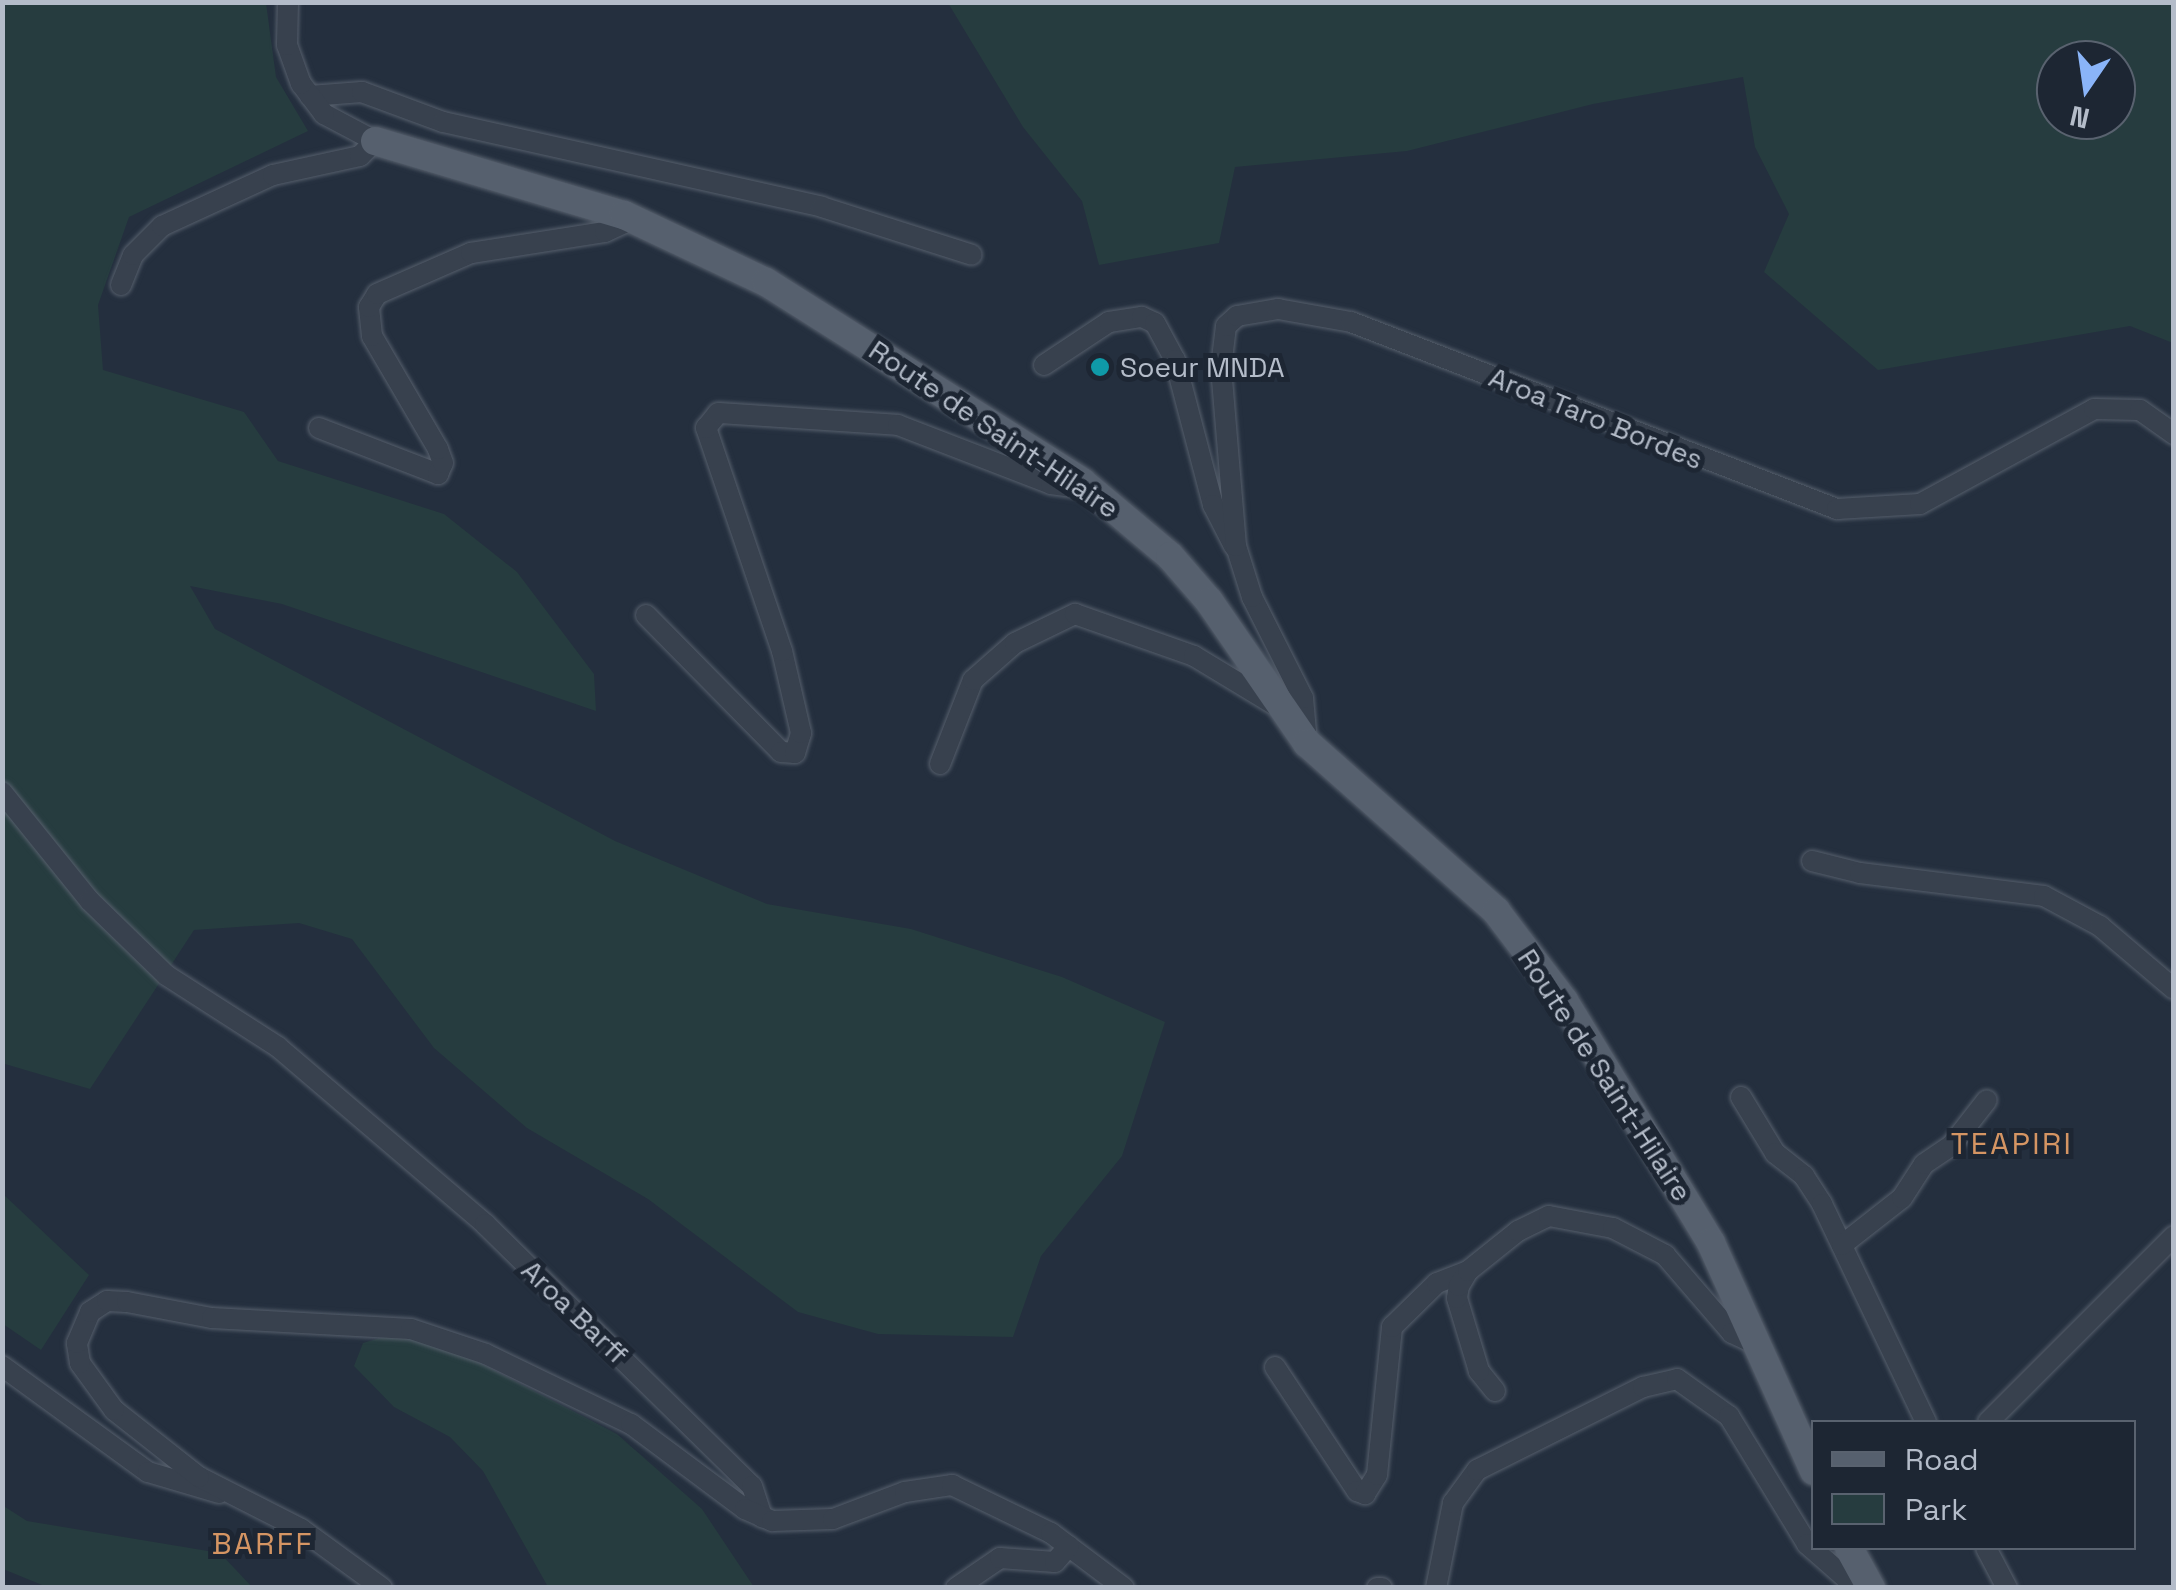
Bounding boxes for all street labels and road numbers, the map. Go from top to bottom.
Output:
street label: Route de Saint-Hilaire [863,333,1125,525]
street label: Aroa Taro Bordes [1484,360,1708,476]
street label: Route de Saint-Hilaire [1511,943,1699,1207]
street label: Aroa Barff [515,1253,635,1371]

